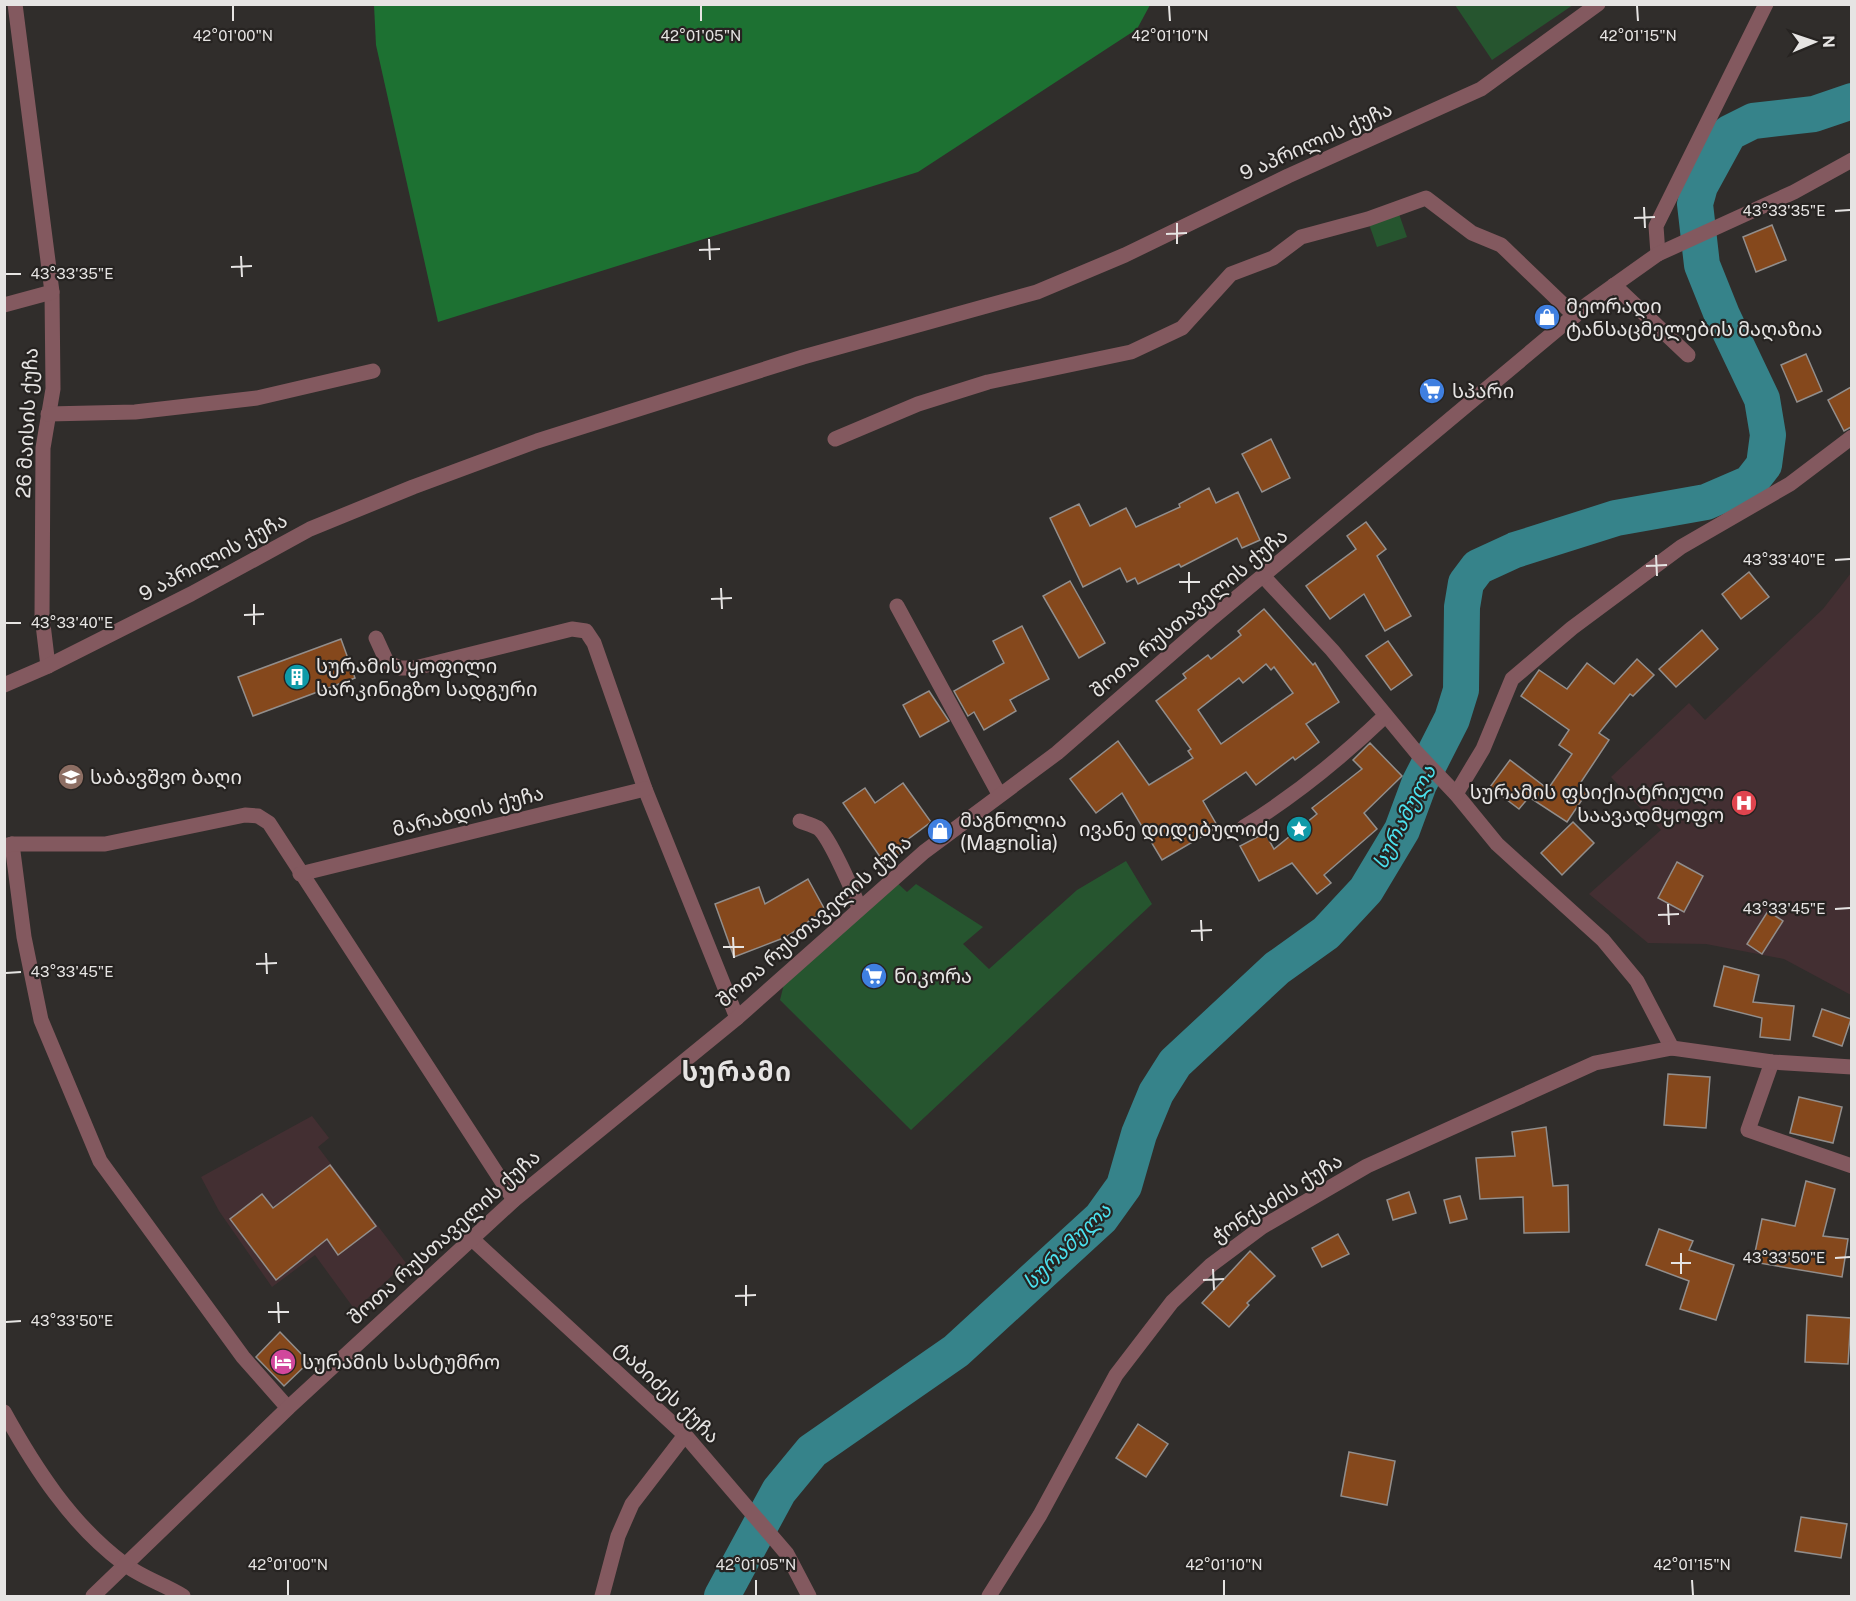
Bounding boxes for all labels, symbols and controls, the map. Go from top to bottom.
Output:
north arrow [1784,12,1844,72]
text: 42°01'00"N [193,27,273,44]
text: 42°01'05"N [661,27,741,44]
text: 42°01'10"N [1131,27,1209,44]
text: 42°01'15"N [1599,27,1677,44]
text: N [1819,35,1838,48]
street label: 9 აპრილის ქუჩა [1236,97,1396,186]
text: 43°33'35"E [1742,202,1826,219]
text: 43°33'35"E [30,265,114,282]
place label: მეორადი ტანსაცმელების მაღაზია [1566,294,1823,342]
shop icon: მეორადი ტანსაცმელების მაღაზია [1532,302,1562,332]
street label: 26 მაისის ქუჩა [11,347,43,499]
supermarket icon: სპარი [1417,376,1447,406]
place label: სპარი [1452,379,1514,403]
street label: 9 აპრილის ქუჩა [135,508,292,607]
street label: შოთა რუსთაველის ქუჩა [1086,523,1293,703]
text: 43°33'40"E [1743,551,1825,568]
text: 43°33'40"E [31,614,113,631]
place label: სურამის ყოფილი სარკინიგზო სადგური [316,654,537,702]
building icon: სურამის ყოფილი სარკინიგზო სადგური [282,662,312,692]
water label: სურამულა [1367,761,1442,874]
school or university icon: საბავშვო ბაღი [56,762,86,792]
place label: საბავშვო ბაღი [90,765,242,790]
place label: სურამის ფსიქიატრიული საავადმყოფო [1470,780,1724,828]
street label: მარაბდის ქუჩა [390,781,546,842]
hospital icon: სურამის ფსიქიატრიული საავადმყოფო [1729,788,1759,818]
place label: მაგნოლია (Magnolia) [960,808,1067,855]
place icon: ივანე დიდებულიძე [1284,814,1314,844]
shop icon: მაგნოლია (Magnolia) [925,816,955,846]
place label: ივანე დიდებულიძე [1079,817,1280,842]
street label: შოთა რუსთაველის ქუჩა [712,830,917,1013]
text: 43°33'45"E [1743,900,1825,917]
supermarket icon: ნიკორა [859,961,889,991]
text: 43°33'45"E [31,963,113,980]
place label: ნიკორა [894,964,972,988]
district label: სურამი [682,1056,792,1088]
street label: შოთა რუსთაველის ქუჩა [343,1144,546,1330]
street label: ჭონქაძის ქუჩა [1207,1148,1347,1248]
water label: სურამულა [1018,1197,1117,1295]
text: 43°33'50"E [1743,1249,1825,1266]
text: 43°33'50"E [31,1312,113,1329]
street label: ტაბიძეს ქუჩა [609,1336,725,1448]
hotel icon: სურამის სასტუმრო [268,1347,298,1377]
place label: სურამის სასტუმრო [302,1350,500,1374]
text: 42°01'00"N [248,1556,328,1573]
text: 42°01'05"N [716,1556,796,1573]
text: 42°01'10"N [1185,1556,1263,1573]
text: 42°01'15"N [1653,1556,1731,1573]

